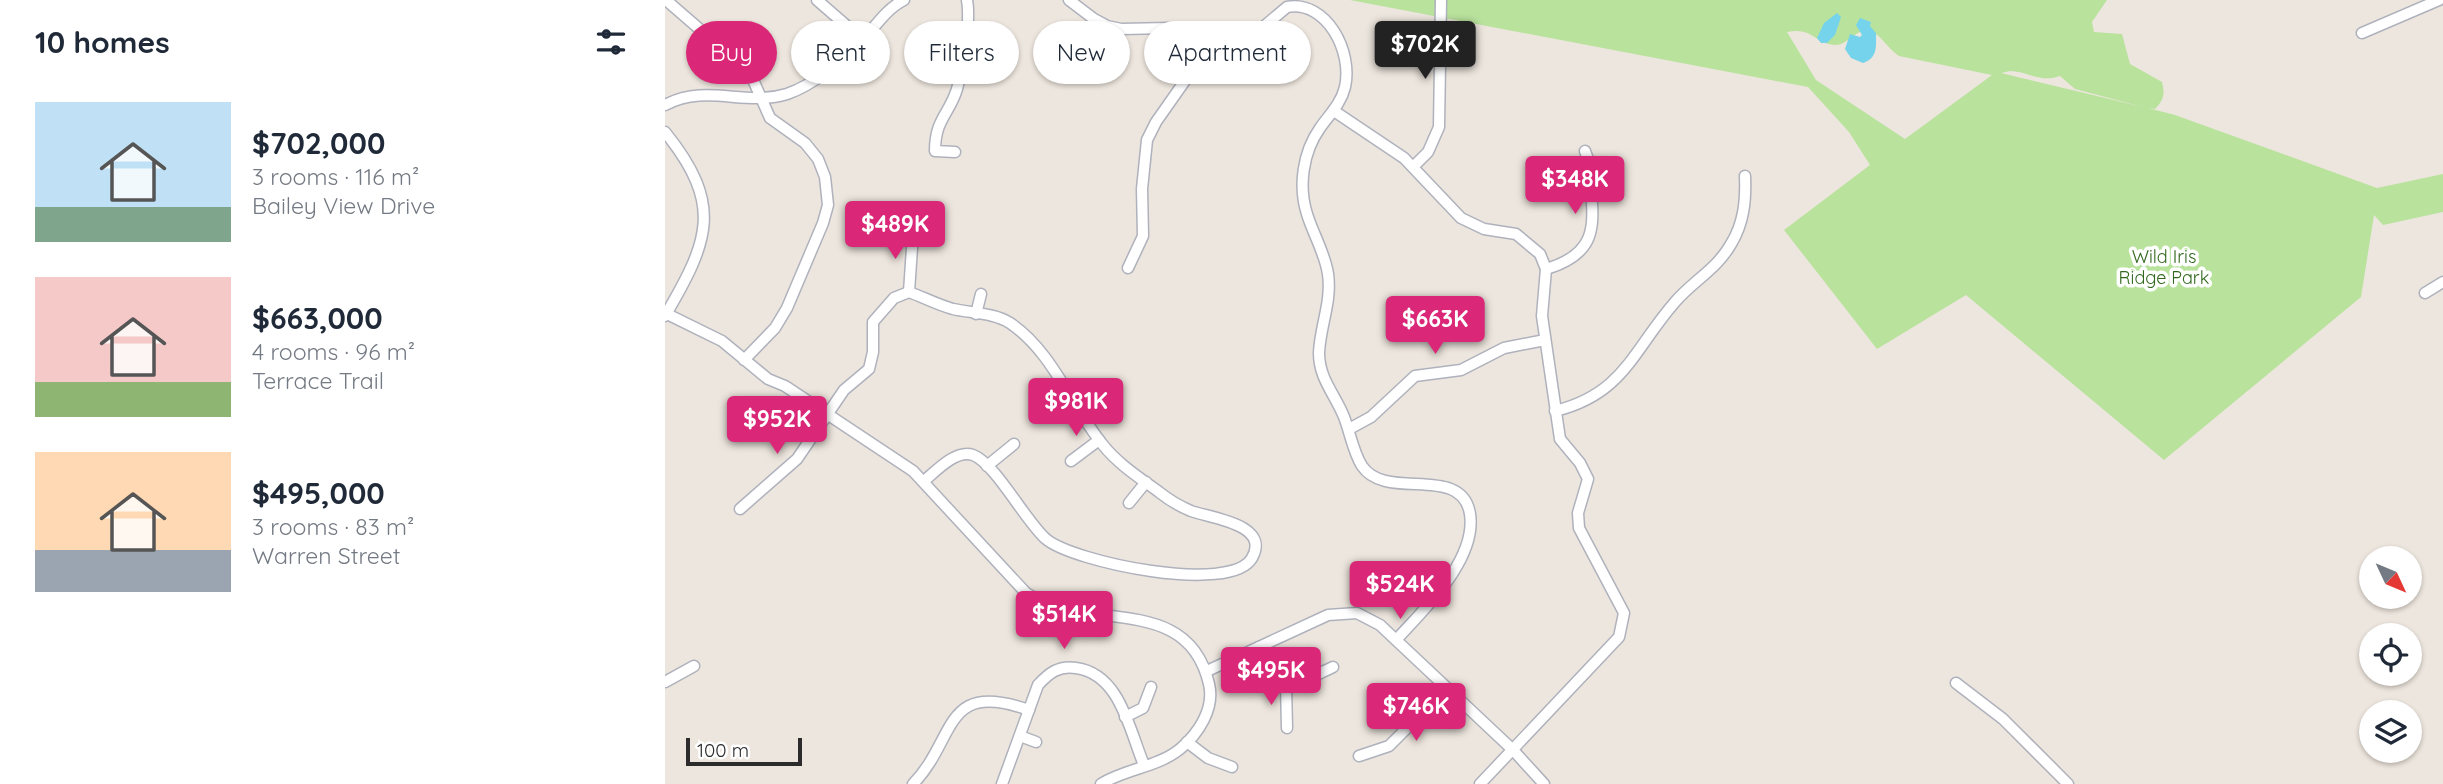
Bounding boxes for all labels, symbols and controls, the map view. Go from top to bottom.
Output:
chip: Buy [686,21,777,84]
chip: Rent [791,21,890,84]
chip: Filters [904,21,1019,84]
chip: New [1033,21,1130,84]
chip: Apartment [1144,21,1311,84]
pin: $702K [1376,22,1474,81]
text: 10 homes [35,23,170,61]
icon: filters [592,23,630,61]
text: $702K [1391,29,1459,58]
text: $702,000 [252,124,385,162]
icon: home [91,130,175,214]
pin: $348K [1526,156,1624,216]
text: 3 rooms · 116 m² [252,162,419,191]
text: $348K [1541,164,1609,193]
text: Bailey View Drive [252,191,435,220]
pin: $489K [846,202,944,261]
text: $489K [861,209,929,238]
park label: Wild Iris Ridge Park [2119,245,2209,289]
pin: $663K [1386,296,1484,356]
text: $663,000 [252,299,383,337]
text: $663K [1402,304,1468,333]
icon: home [91,305,175,389]
text: 4 rooms · 96 m² [252,337,415,366]
text: Terrace Trail [252,366,384,395]
pin: $981K [1027,378,1125,438]
text: $981K [1044,386,1108,415]
pin: $952K [728,396,826,456]
text: $952K [743,404,811,433]
text: $495,000 [252,474,385,512]
icon: home [91,480,175,564]
text: 3 rooms · 83 m² [252,512,414,541]
text: Warren Street [252,541,401,570]
north arrow [2359,546,2422,609]
map controls [2359,546,2422,763]
pin: $524K [1351,562,1449,621]
text: $524K [1366,569,1434,598]
pin: $514K [1015,592,1113,651]
text: $514K [1032,599,1096,628]
button: locate [2359,623,2422,686]
pin: $495K [1222,648,1320,707]
text: $495K [1237,655,1305,684]
pin: $746K [1367,684,1465,743]
text: $746K [1383,691,1449,720]
button: layers [2359,700,2422,763]
scale bar [686,735,801,767]
text: 100 m [697,738,749,762]

